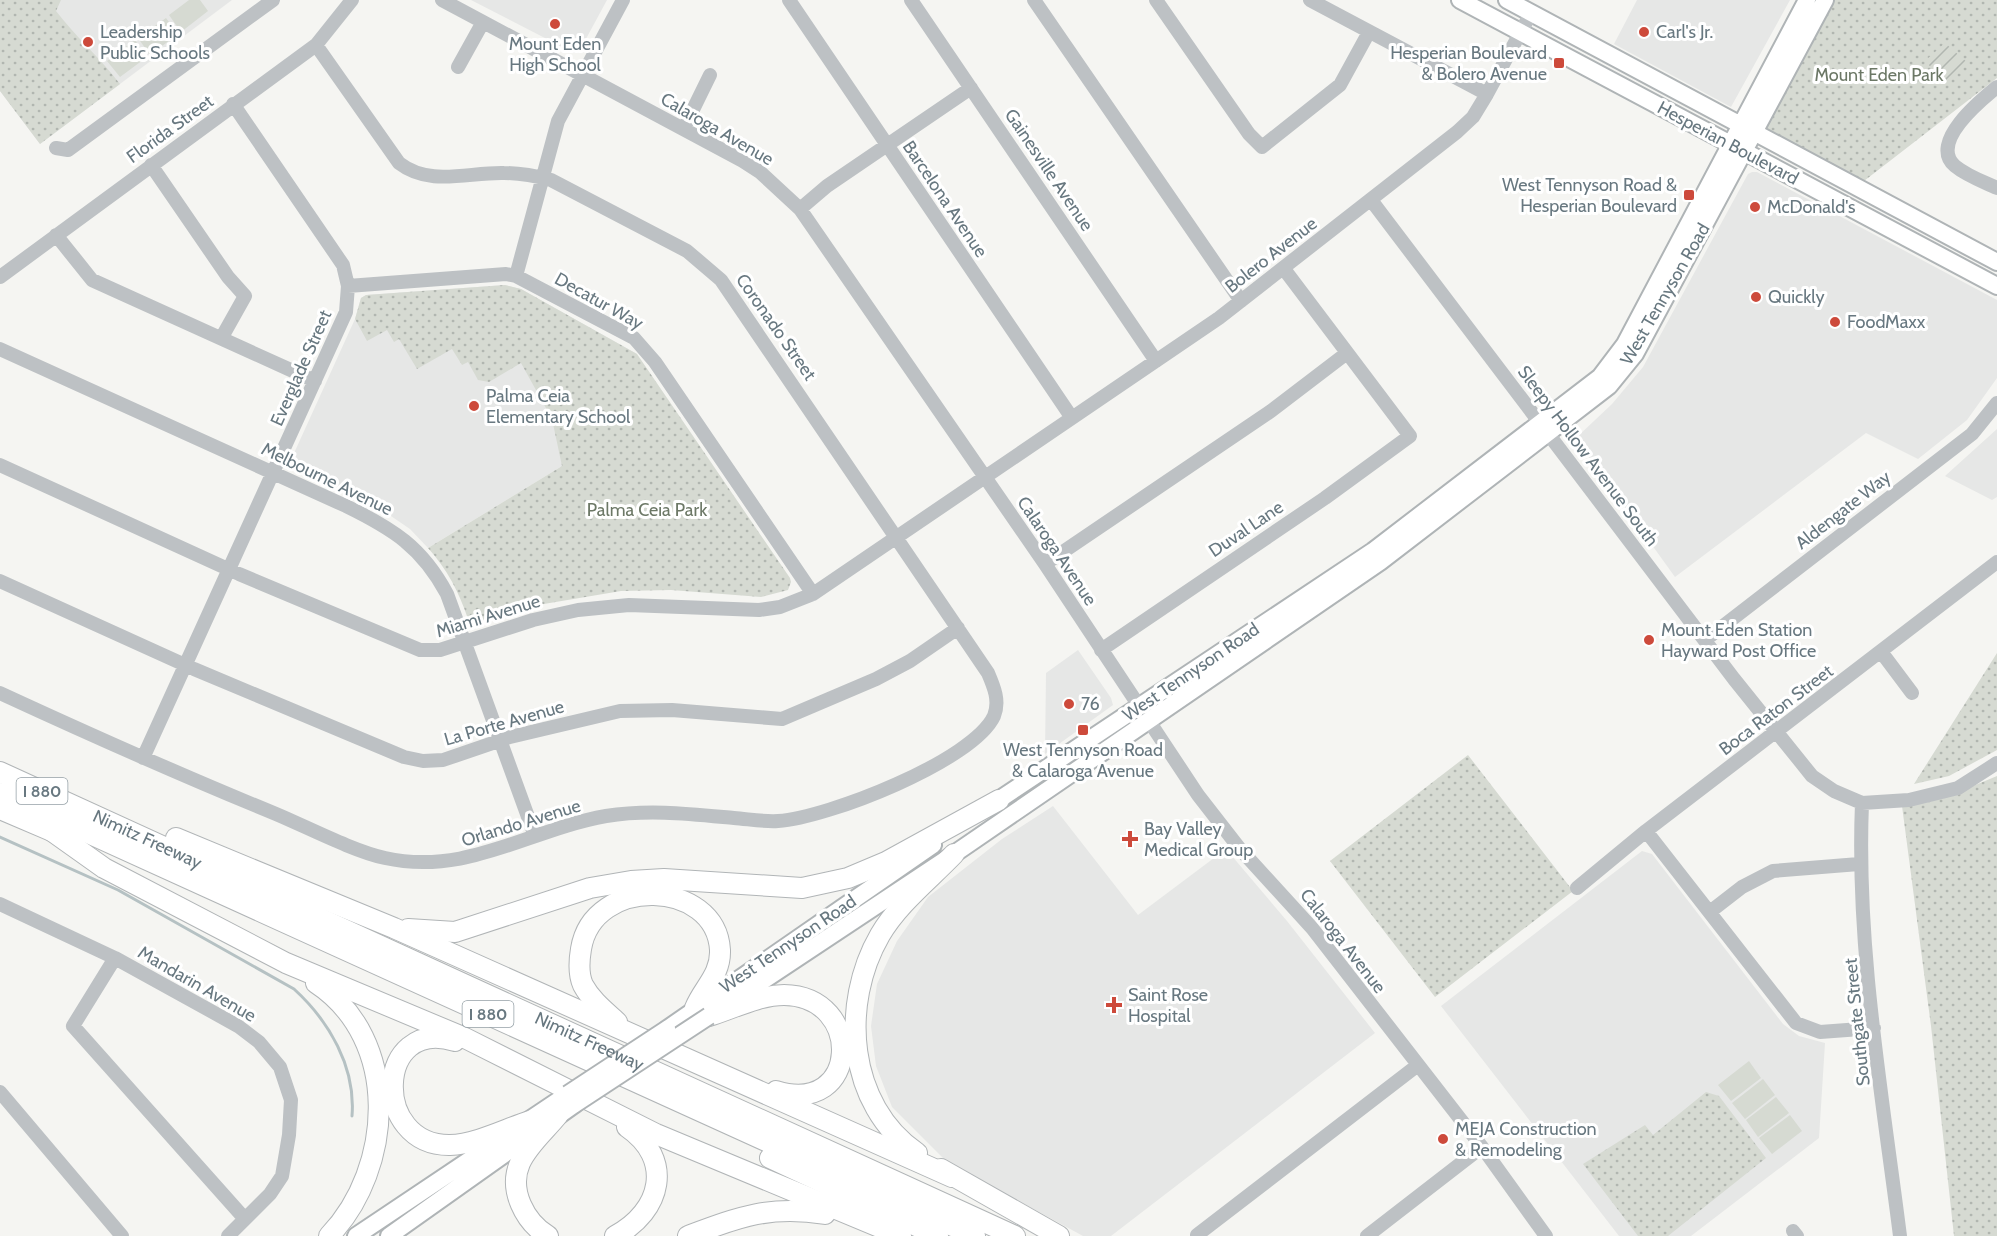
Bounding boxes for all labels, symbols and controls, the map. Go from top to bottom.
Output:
marker: Mount Eden High School [548,17,562,31]
place label: Leadership Public Schools [100,21,210,64]
place label: Carl's Jr. [1656,21,1713,43]
marker: Carl's Jr. [1637,25,1651,39]
place label: Mount Eden High School [509,33,602,76]
marker: Leadership Public Schools [81,35,95,49]
place label: Hesperian Boulevard & Bolero Avenue [1390,42,1547,85]
marker: Hesperian Boulevard & Bolero Avenue [1552,56,1566,70]
park label: Mount Eden Park [1814,64,1945,86]
street label: Calaroga Avenue [657,88,777,170]
street label: Florida Street [122,90,218,168]
street label: Hesperian Boulevard [1654,96,1802,190]
street label: Gainesville Avenue [1000,105,1098,235]
street label: Barcelona Avenue [898,136,992,262]
place label: West Tennyson Road & Hesperian Boulevard [1502,174,1677,217]
marker: West Tennyson Road & Hesperian Boulevard [1682,188,1696,202]
place label: McDonald's [1767,196,1855,218]
marker: McDonald's [1748,200,1762,214]
street label: Bolero Avenue [1221,212,1321,298]
street label: West Tennyson Road [1615,219,1715,369]
street label: Decatur Way [551,268,647,334]
street label: Coronado Street [731,269,821,385]
place label: Quickly [1768,286,1824,308]
marker: Quickly [1749,290,1763,304]
street label: Everglade Street [266,307,336,429]
place label: FoodMaxx [1847,311,1926,333]
marker: FoodMaxx [1828,315,1842,329]
street label: Sleepy Hollow Avenue South [1513,361,1663,551]
place label: Palma Ceia Elementary School [486,385,631,428]
marker: Palma Ceia Elementary School [467,399,481,413]
street label: Melbourne Avenue [258,438,396,520]
street label: Aldengate Way [1791,466,1895,554]
street label: Calaroga Avenue [1012,492,1102,610]
street label: Duval Lane [1205,496,1287,562]
park label: Palma Ceia Park [587,499,708,521]
street label: Miami Avenue [433,590,543,642]
street label: West Tennyson Road [1119,618,1263,726]
place label: Mount Eden Station Hayward Post Office [1661,619,1816,662]
marker: Mount Eden Station Hayward Post Office [1642,633,1656,647]
street label: Boca Raton Street [1715,660,1837,760]
place label: 76 [1081,693,1100,715]
street label: La Porte Avenue [442,695,566,751]
marker: 76 [1062,697,1076,711]
marker: West Tennyson Road & Calaroga Avenue [1076,723,1090,737]
place label: West Tennyson Road & Calaroga Avenue [1003,739,1163,782]
road number: I 880 [16,778,68,804]
street label: Orlando Avenue [459,794,583,852]
street label: Nimitz Freeway [89,805,205,874]
place label: Bay Valley Medical Group [1144,818,1253,861]
marker: Bay Valley Medical Group [1121,830,1139,848]
street label: Calaroga Avenue [1295,884,1391,998]
street label: West Tennyson Road [716,890,860,998]
street label: Mandarin Avenue [134,941,260,1027]
street label: Southgate Street [1839,957,1875,1087]
place label: Saint Rose Hospital [1128,984,1208,1027]
marker: Saint Rose Hospital [1105,996,1123,1014]
road number: I 880 [462,1001,514,1027]
street label: Nimitz Freeway [531,1007,647,1076]
place label: MEJA Construction & Remodeling [1455,1118,1597,1161]
marker: MEJA Construction & Remodeling [1436,1132,1450,1146]

